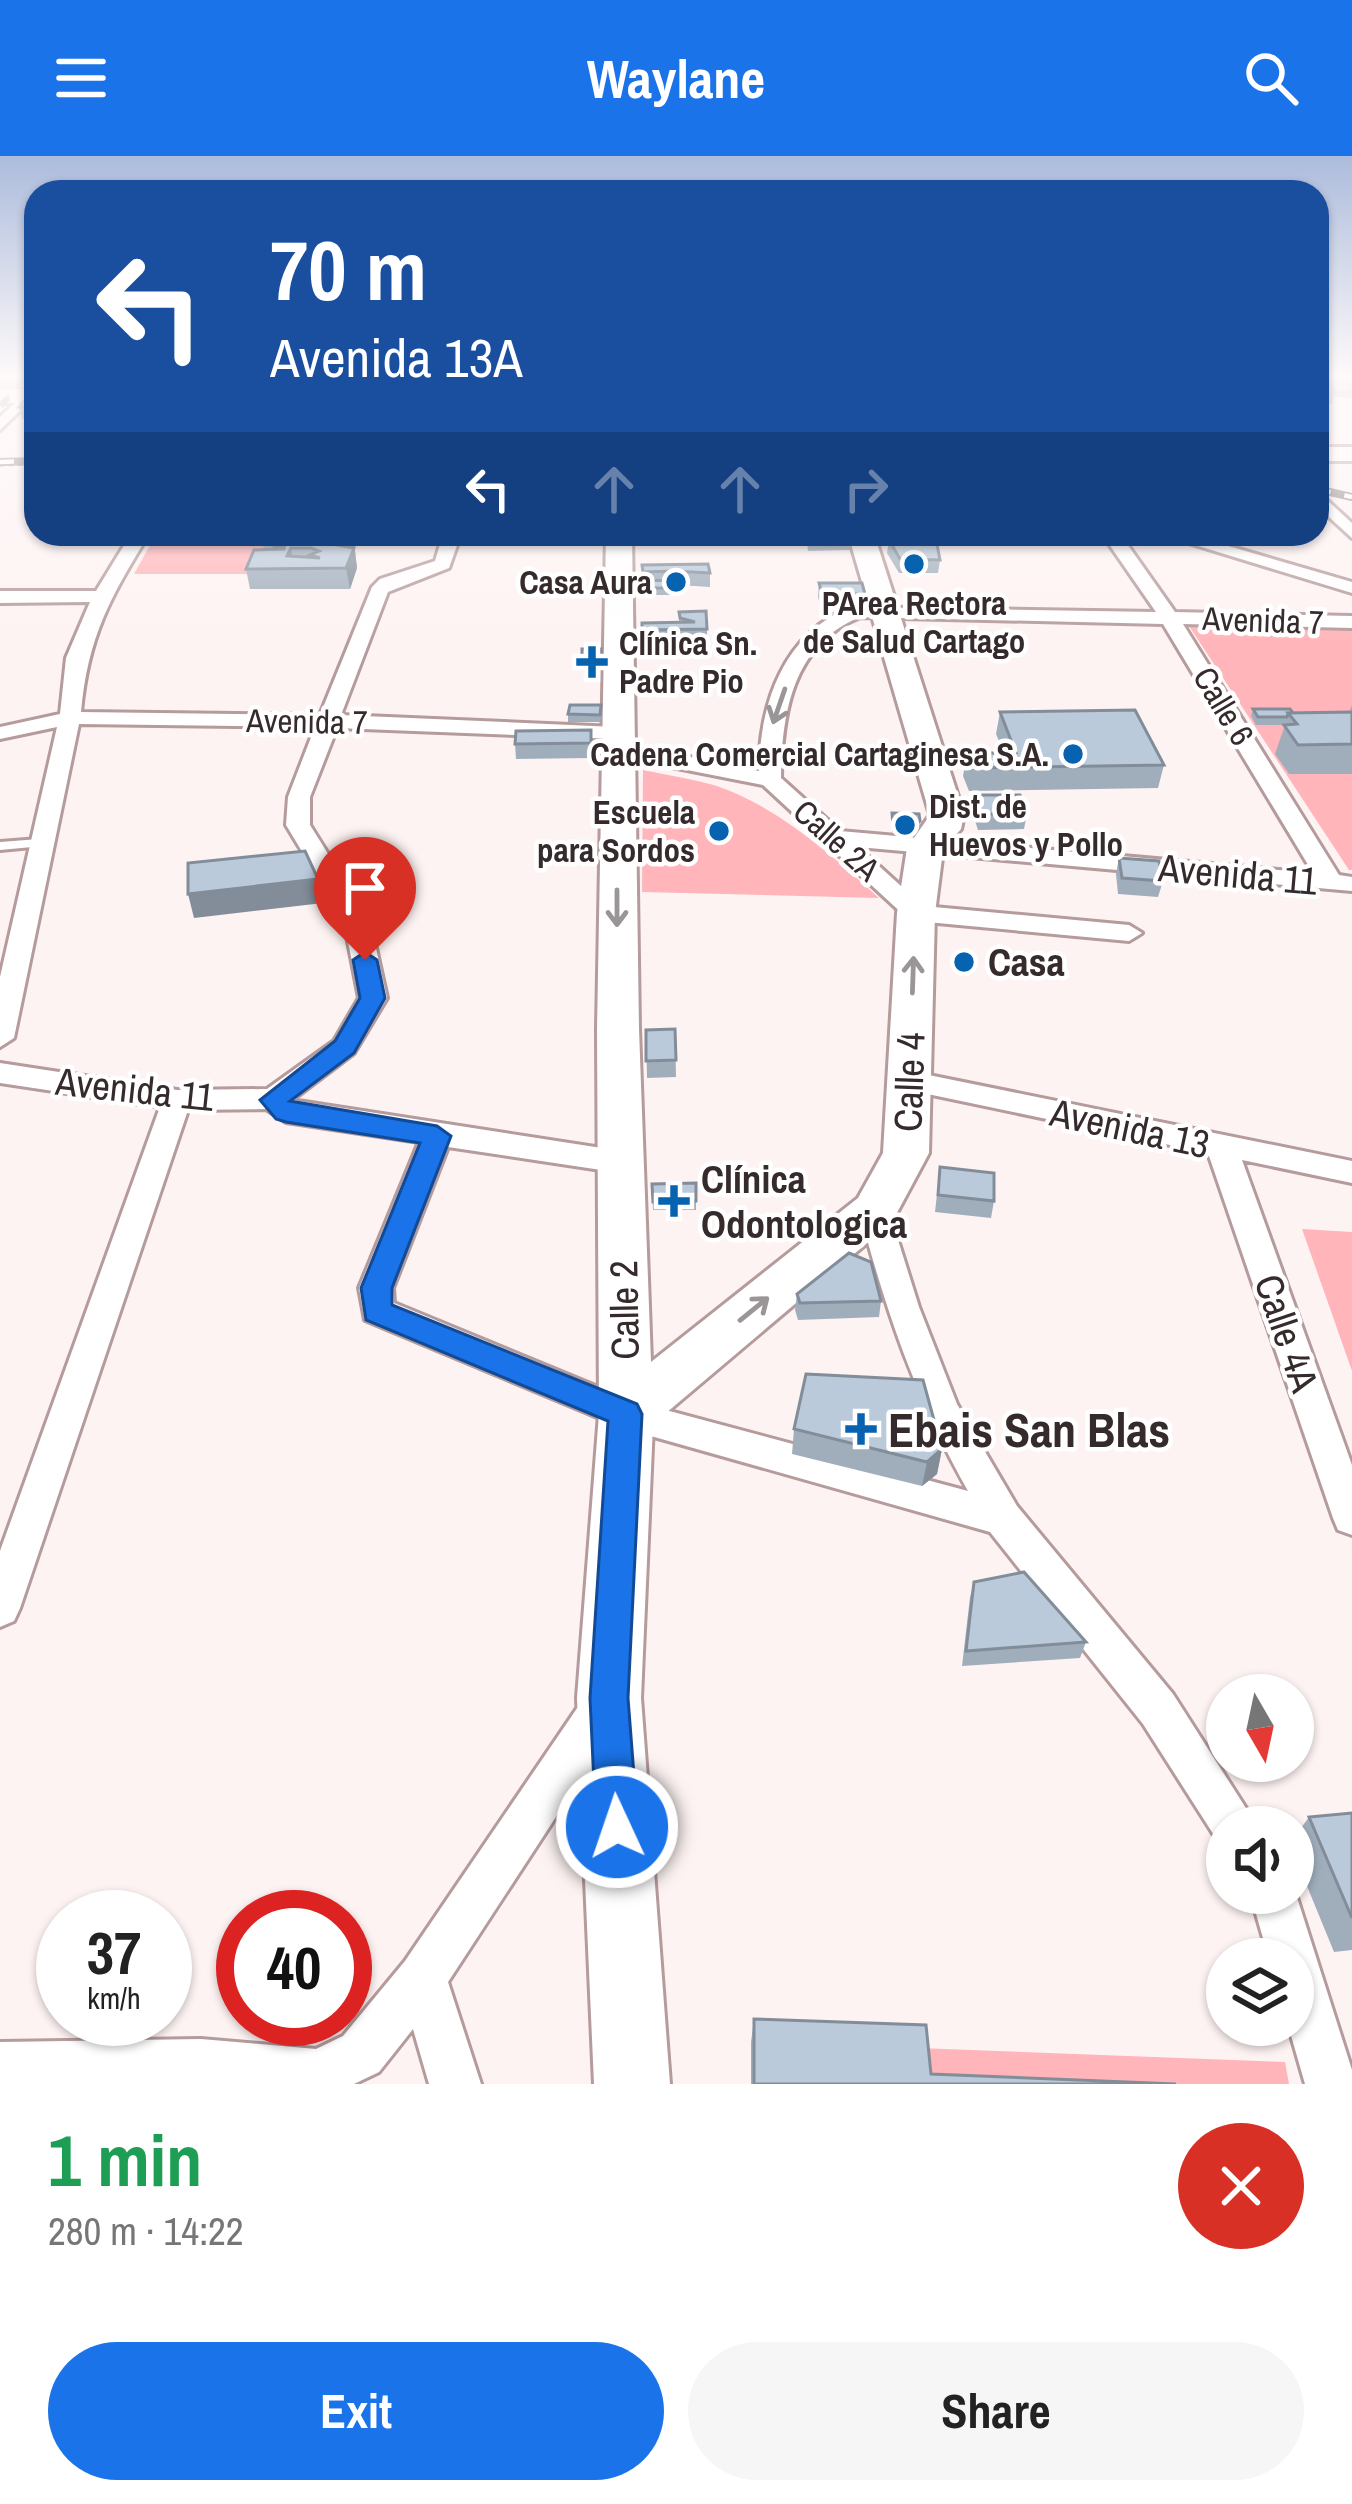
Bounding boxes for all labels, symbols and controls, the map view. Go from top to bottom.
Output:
text: Waylane [587,42,765,115]
icon: menu [48,45,114,111]
icon: search [1238,45,1304,111]
text: 70 m [270,213,427,326]
icon: left [72,228,228,384]
text: Avenida 13A [270,321,523,394]
icon: left [455,456,521,522]
icon: ahead [581,456,647,522]
icon: ahead [707,456,773,522]
icon: right [833,456,899,522]
marker: PArea Rectora de Salud Cartago [901,551,927,577]
place label: Casa Aura [519,560,652,604]
marker: Casa Aura [663,569,689,595]
place label: PArea Rectora de Salud Cartago [803,581,1025,663]
street label: Avenida 7 [1201,596,1324,644]
place label: Clínica Sn. Padre Pio [619,621,757,703]
marker: Clínica Sn. Padre Pio [576,646,608,678]
street label: Calle 6 [1183,659,1265,753]
one-way arrow [766,687,788,725]
street label: Avenida 7 [245,698,368,744]
place label: Cadena Comercial Cartaginesa S.A. [590,732,1049,776]
marker: Cadena Comercial Cartaginesa S.A. [1060,741,1086,767]
place label: Dist. de Huevos y Pollo [929,784,1123,866]
street label: Calle 2A [784,789,890,891]
place label: Escuela para Sordos [537,790,695,872]
marker: Dist. de Huevos y Pollo [892,812,918,838]
marker: Escuela para Sordos [706,818,732,844]
pin [314,837,416,960]
street label: Avenida 11 [1156,841,1320,907]
icon: arrive [332,855,398,921]
one-way arrow [606,888,628,927]
place label: Casa [988,936,1065,988]
marker: Casa [951,949,977,975]
one-way arrow [902,956,925,995]
street label: Calle 4 [881,1031,937,1133]
street label: Avenida 11 [52,1055,217,1123]
street label: Avenida 13 [1045,1086,1214,1170]
place label: Clínica Odontologica [701,1153,907,1250]
marker: Clínica Odontologica [658,1185,690,1217]
street label: Calle 2 [597,1260,651,1360]
street label: Calle 4A [1243,1267,1331,1399]
one-way arrow [738,1296,769,1323]
place label: Ebais San Blas [888,1397,1170,1462]
marker: Ebais San Blas [845,1413,877,1445]
north arrow [1206,1674,1314,1782]
map controls [1206,1674,1314,2046]
position arrow [554,1764,680,1890]
button: sound [1206,1806,1314,1914]
speed limit sign: 40 [216,1890,372,2046]
text: 37 [87,1912,141,1993]
button: layers [1206,1938,1314,2046]
text: km/h [87,1978,141,2018]
text: 1 min [48,2111,202,2208]
button: close [1178,2123,1304,2249]
text: 280 m · 14:22 [48,2205,244,2257]
button: Exit [48,2342,664,2480]
button: Share [688,2342,1304,2480]

